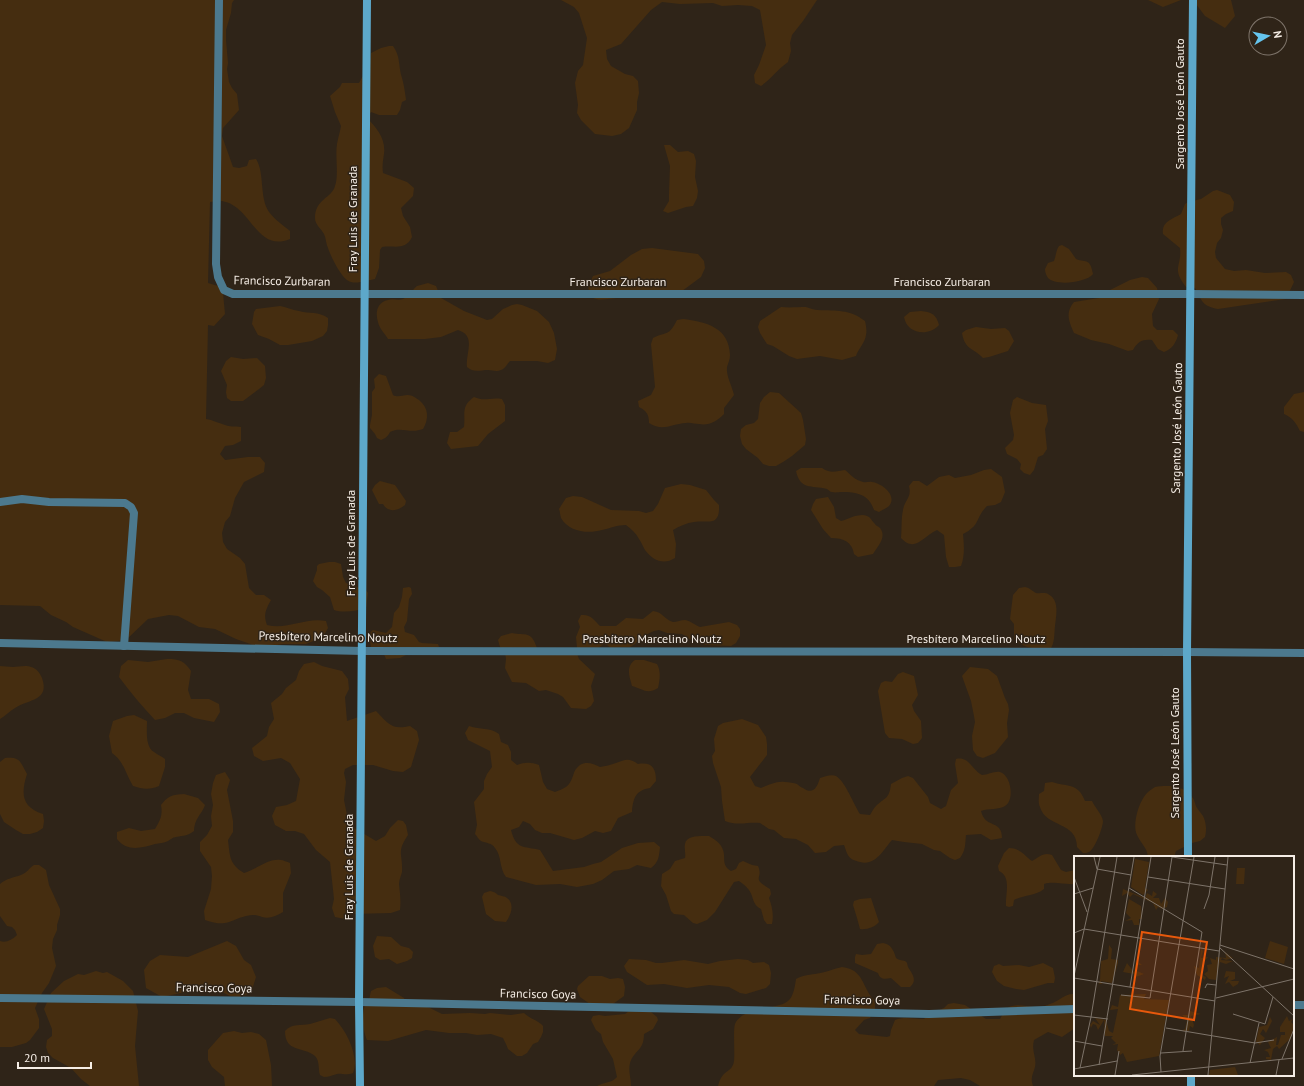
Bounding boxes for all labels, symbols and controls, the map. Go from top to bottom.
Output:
north arrow [1248,16,1288,56]
text: N [1270,30,1285,39]
street label: Sargento José León Gauto [1172,38,1187,170]
street label: Fray Luis de Granada [345,166,360,272]
street label: Francisco Zurbaran [233,272,331,289]
street label: Francisco Zurbaran [570,274,666,289]
street label: Francisco Zurbaran [894,274,990,289]
street label: Sargento José León Gauto [1168,362,1185,494]
street label: Fray Luis de Granada [343,490,358,596]
street label: Presbítero Marcelino Noutz [258,628,398,645]
street label: Presbítero Marcelino Noutz [582,631,722,646]
street label: Presbítero Marcelino Noutz [906,631,1046,646]
street label: Sargento José León Gauto [1167,687,1182,819]
street label: Fray Luis de Granada [341,814,356,920]
inset map [1074,856,1294,1076]
street label: Francisco Goya [176,979,252,996]
street label: Francisco Goya [500,985,576,1002]
street label: Francisco Goya [824,991,900,1008]
scale bar [18,1044,91,1070]
text: 20 m [24,1050,50,1065]

